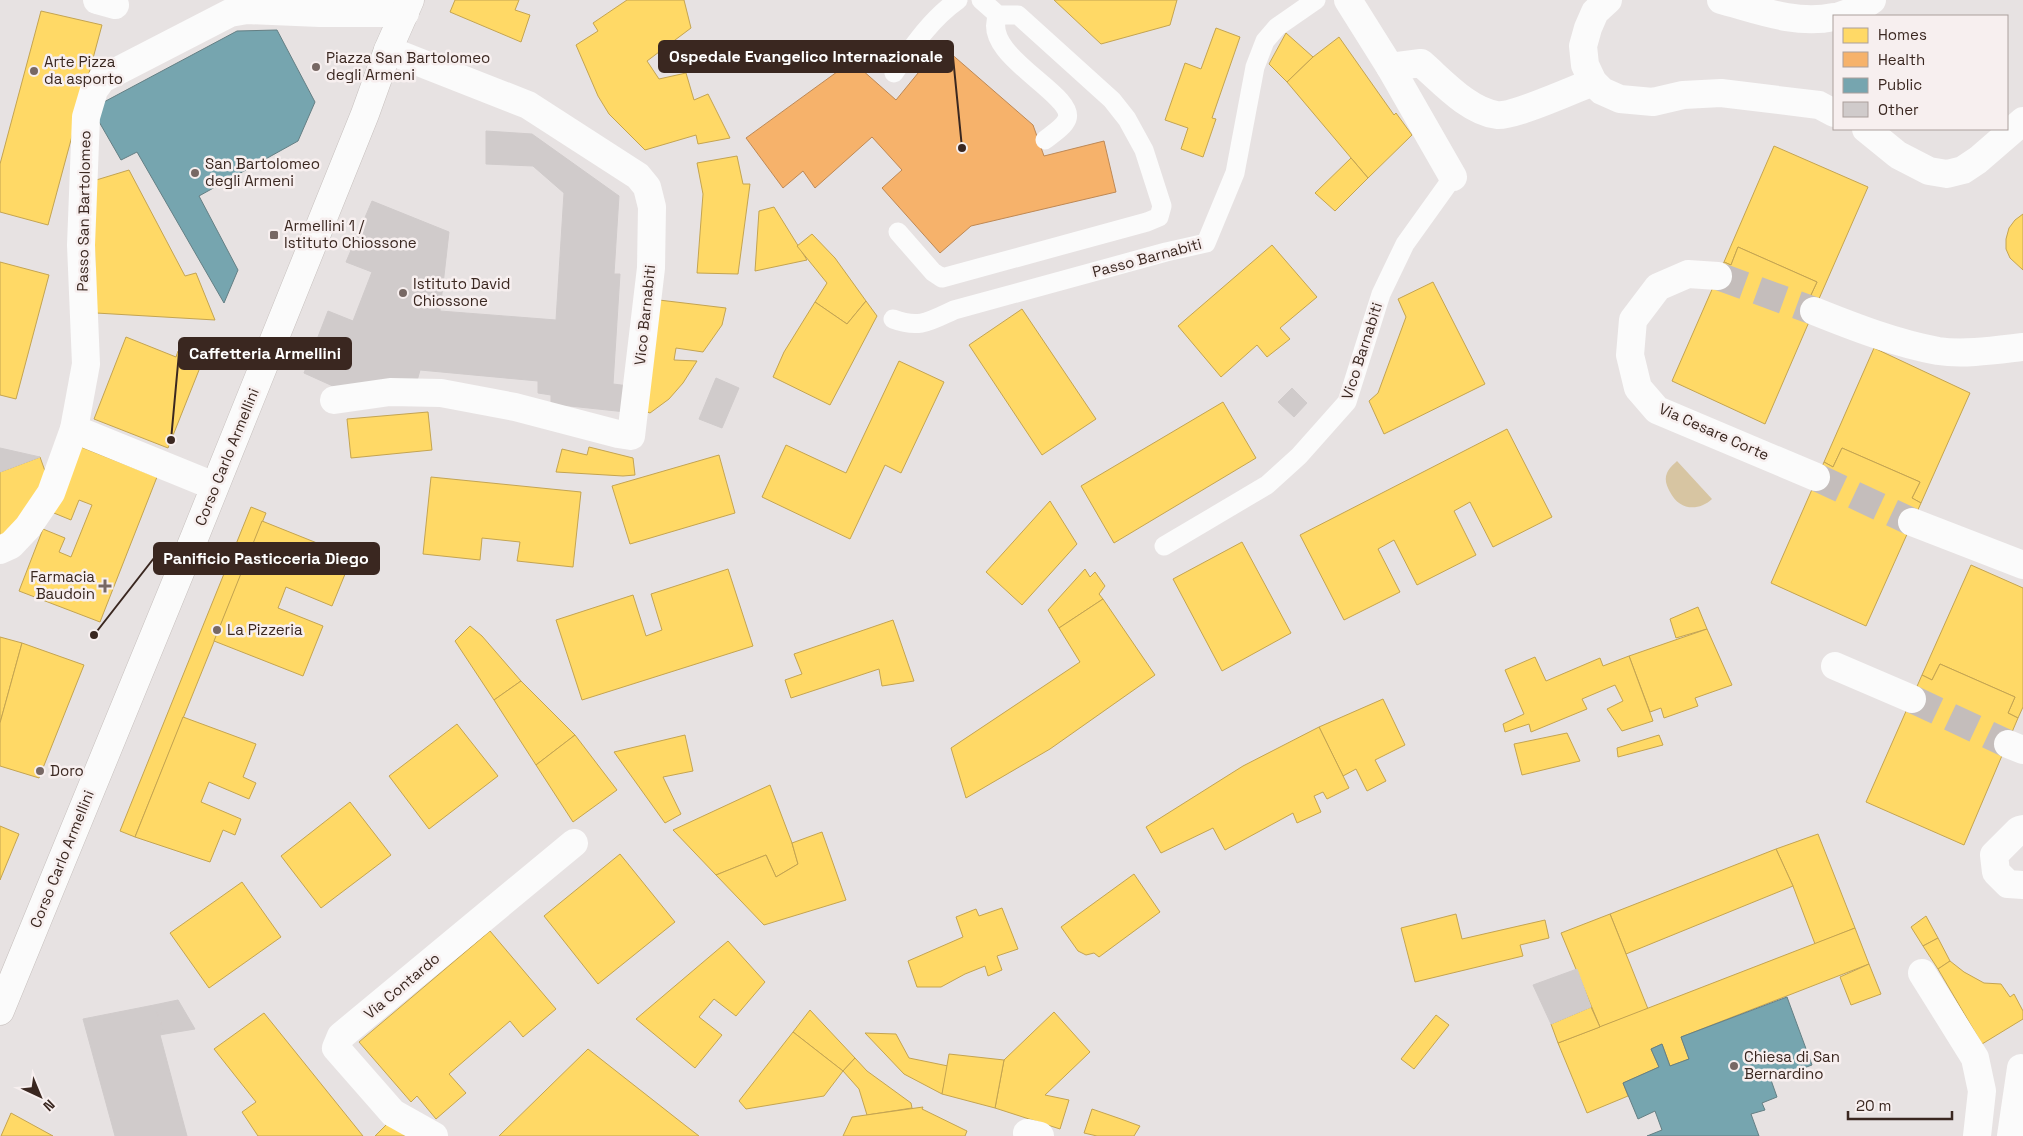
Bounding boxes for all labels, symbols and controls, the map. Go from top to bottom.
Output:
legend [1833,15,2008,130]
text: Homes [1878,25,1927,44]
callout: Ospedale Evangelico Internazionale [659,41,953,72]
text: Ospedale Evangelico Internazionale [669,46,943,67]
place label: Piazza San Bartolomeo degli Armeni [326,48,490,84]
text: Health [1878,50,1925,69]
place label: Arte Pizza da asporto [44,52,123,88]
marker: Piazza San Bartolomeo degli Armeni [310,61,322,73]
marker: Arte Pizza da asporto [28,65,40,77]
text: Public [1878,75,1922,94]
text: Other [1878,100,1919,119]
street label: Passo San Bartolomeo [73,130,94,292]
place label: San Bartolomeo degli Armeni [205,154,320,190]
marker: San Bartolomeo degli Armeni [189,167,201,179]
place label: Armellini 1 / Istituto Chiossone [284,216,417,252]
marker: Armellini 1 / Istituto Chiossone [268,229,280,241]
street label: Passo Barnabiti [1090,234,1204,281]
street label: Vico Barnabiti [630,264,659,366]
place label: Istituto David Chiossone [413,274,510,310]
marker: Istituto David Chiossone [397,287,409,299]
street label: Vico Barnabiti [1337,300,1386,402]
callout: Caffetteria Armellini [179,338,351,369]
text: Caffetteria Armellini [189,343,341,364]
street label: Corso Carlo Armellini [190,385,263,528]
street label: Via Cesare Corte [1656,399,1772,464]
callout: Panificio Pasticceria Diego [154,543,379,574]
text: Panificio Pasticceria Diego [163,548,369,569]
place label: Farmacia Baudoin [30,567,95,603]
marker: Farmacia Baudoin [99,580,111,592]
place label: La Pizzeria [227,620,303,639]
marker: La Pizzeria [211,624,223,636]
place label: Doro [50,761,84,780]
marker: Doro [34,765,46,777]
street label: Corso Carlo Armellini [25,787,98,930]
street label: Via Contardo [360,948,443,1023]
place label: Chiesa di San Bernardino [1744,1047,1840,1083]
marker: Chiesa di San Bernardino [1728,1060,1740,1072]
north arrow [15,1071,65,1121]
scale bar [1848,1088,1952,1120]
text: N [39,1096,59,1115]
text: 20 m [1856,1096,1891,1115]

